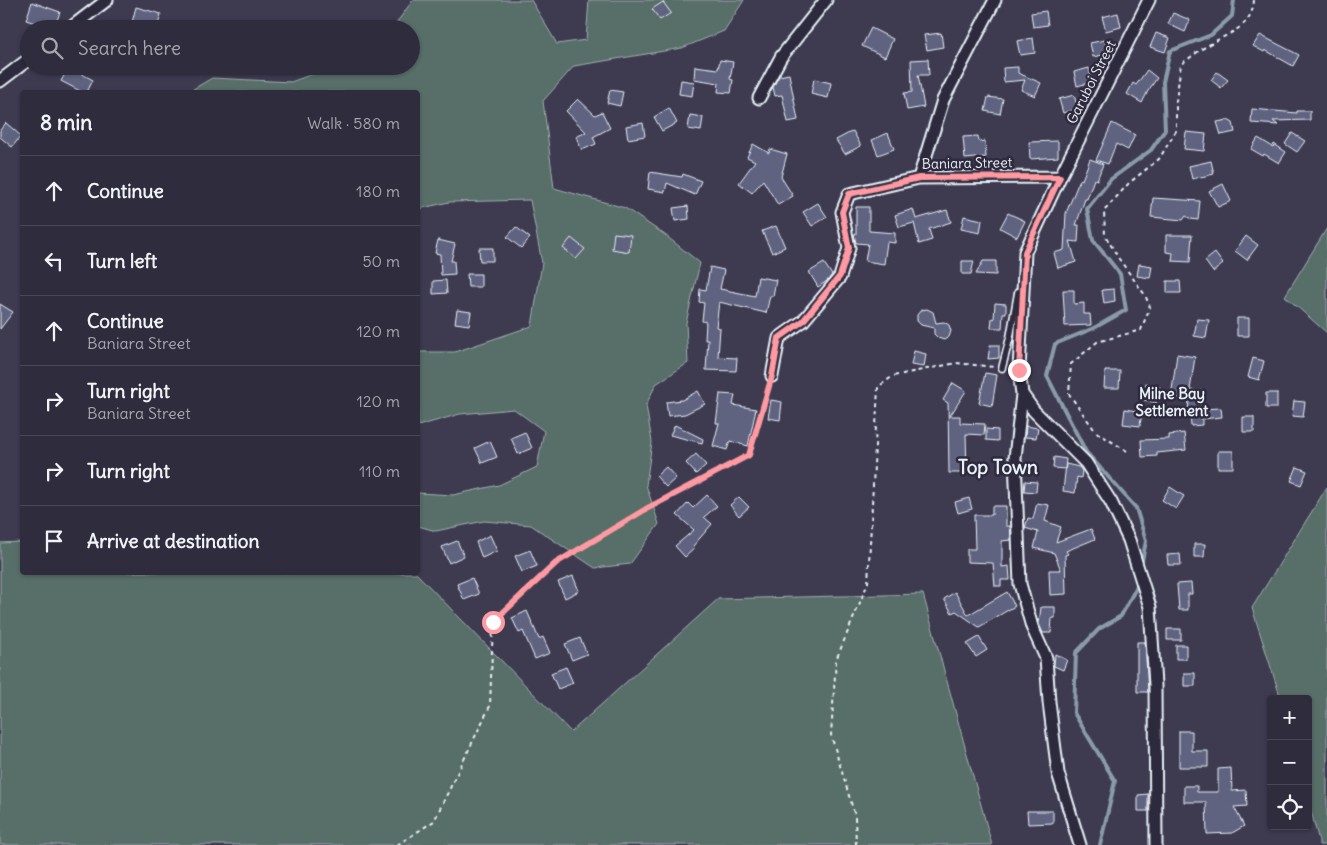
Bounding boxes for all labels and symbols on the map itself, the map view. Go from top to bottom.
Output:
street label: Garuboi Street [1062,37,1120,127]
street label: Baniara Street [922,153,1013,173]
route end [1008,359,1031,382]
district label: Milne Bay Settlement [1136,384,1209,420]
district label: Top Town [958,455,1038,479]
route start [482,611,505,634]

